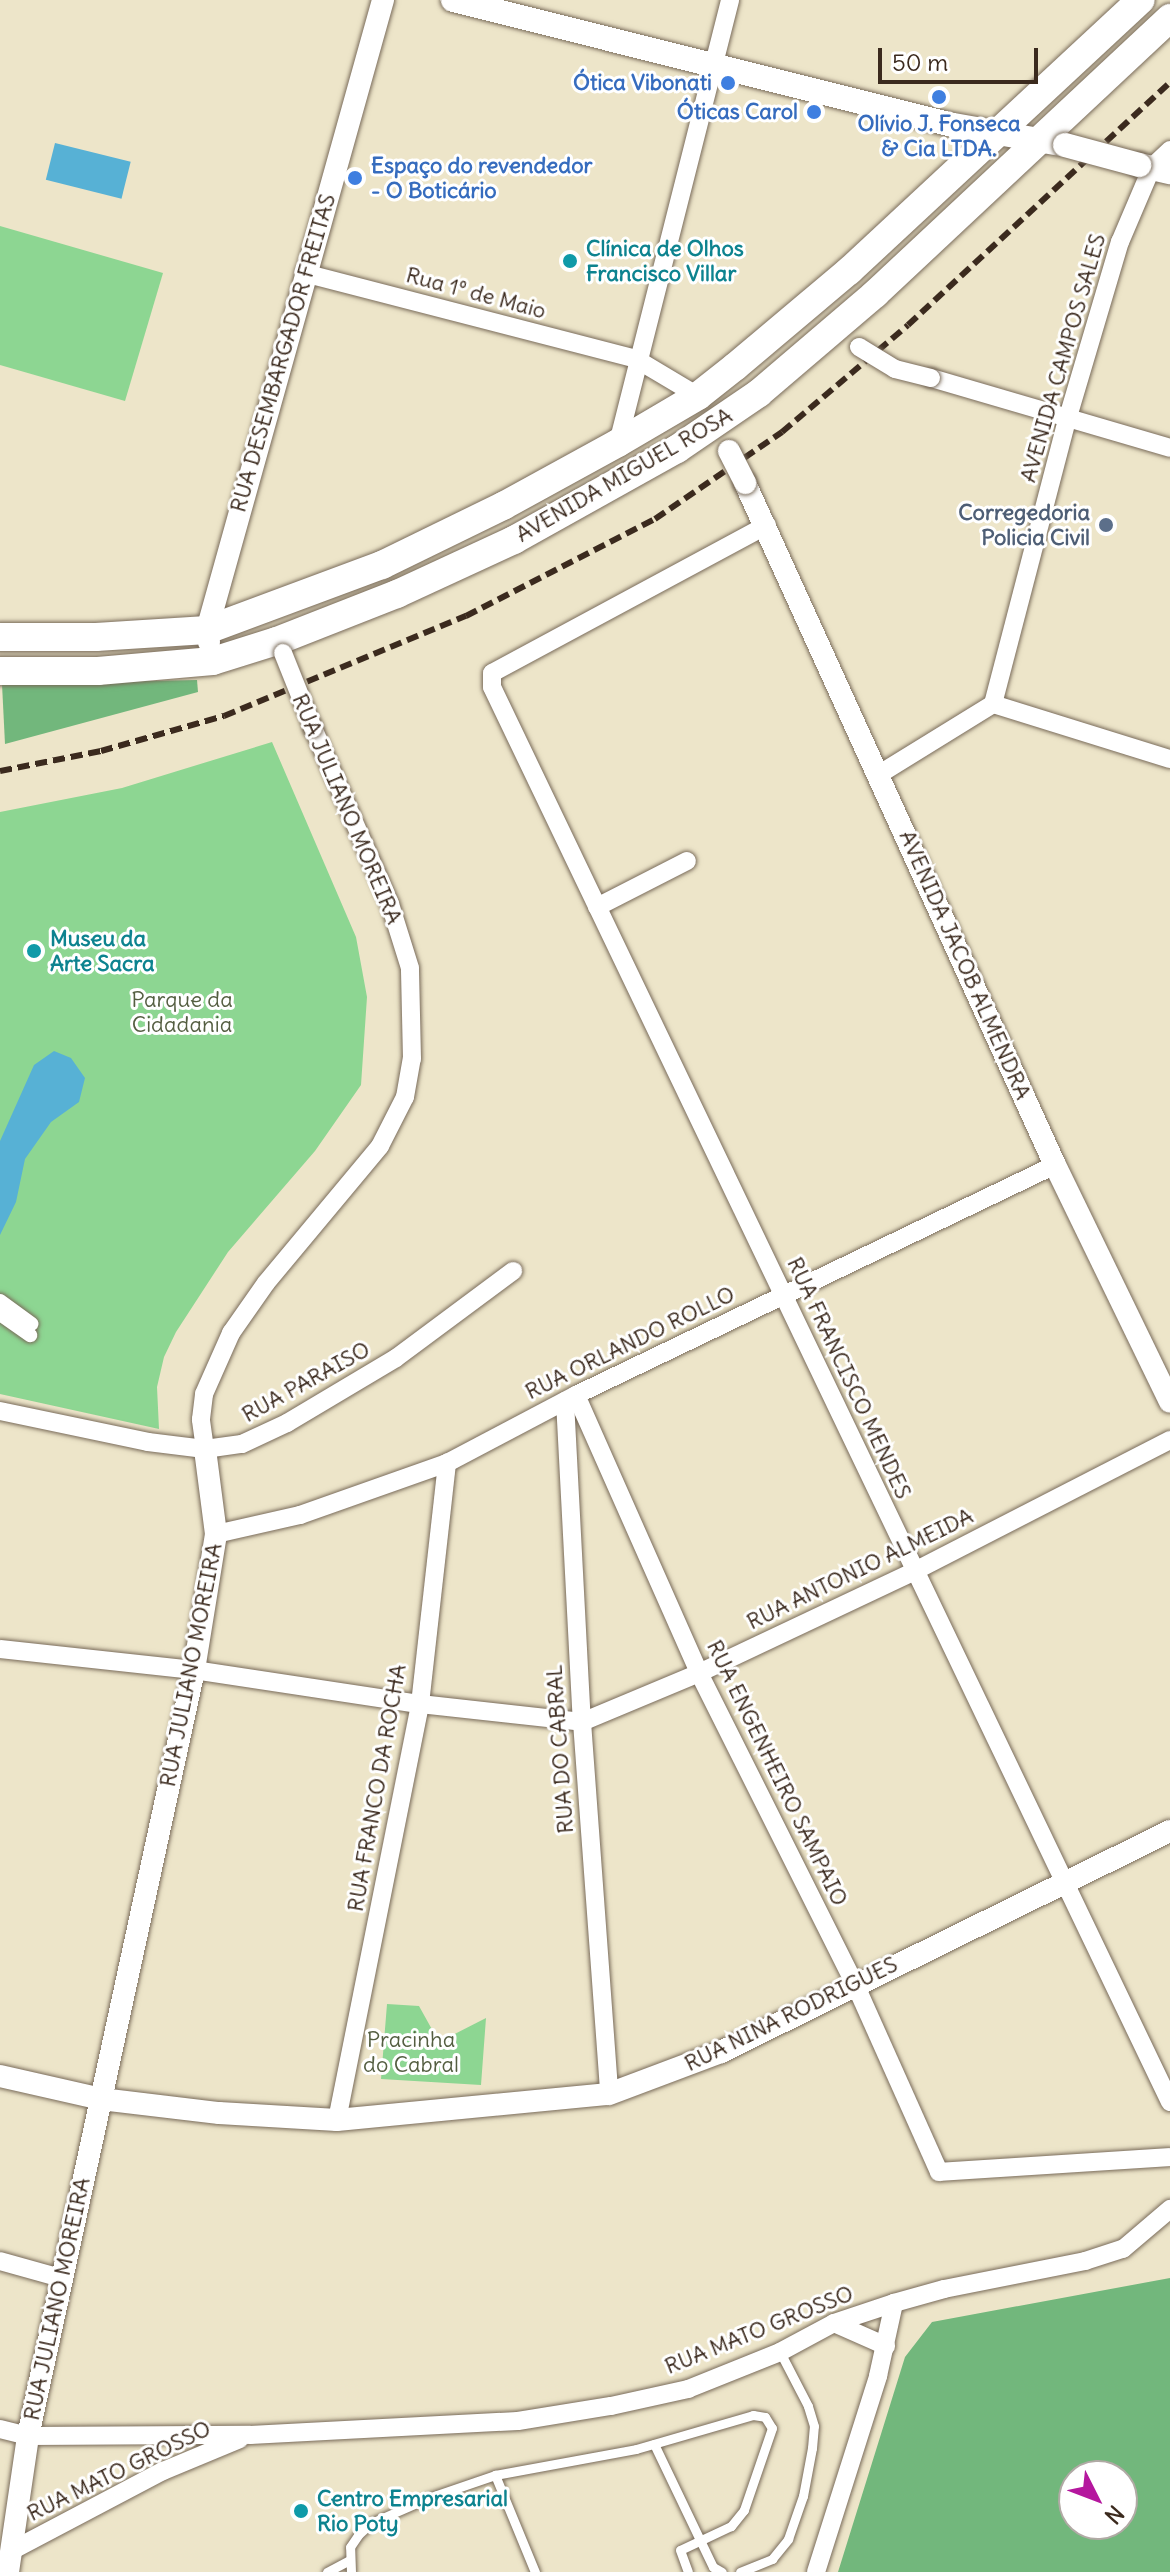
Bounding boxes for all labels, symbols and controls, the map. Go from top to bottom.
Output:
scale bar [882,32,1042,82]
text: 50 m [892,47,948,77]
place label: Ótica Vibonati [573,70,712,96]
marker: Ótica Vibonati [719,74,737,92]
marker: Olívio J. Fonseca & Cia LTDA. [930,88,948,106]
place label: Óticas Carol [677,99,798,125]
marker: Óticas Carol [805,103,823,121]
place label: Olívio J. Fonseca & Cia LTDA. [857,110,1021,162]
place label: Espaço do revendedor - O Boticário [371,152,592,204]
marker: Espaço do revendedor - O Boticário [346,169,364,187]
street label: RUA DESEMBARGADOR FREITAS [225,191,341,515]
street label: AVENIDA CAMPOS SALES [1015,231,1111,485]
place label: Clínica de Olhos Francisco Villar [586,235,744,286]
marker: Clínica de Olhos Francisco Villar [561,252,579,270]
street label: Rua 1º de Maio [403,262,549,324]
street label: AVENIDA MIGUEL ROSA [511,402,737,548]
place label: Corregedoria Policia Civil [958,499,1090,550]
marker: Corregedoria Policia Civil [1097,516,1115,534]
street label: RUA JULIANO MOREIRA [286,690,408,928]
street label: AVENIDA JACOB ALMENDRA [894,826,1036,1104]
place label: Museu da Arte Sacra [50,925,155,976]
marker: Museu da Arte Sacra [25,942,43,960]
park label: Parque da Cidadania [131,986,233,1038]
street label: RUA FRANCISCO MENDES [781,1253,917,1503]
street label: RUA ORLANDO ROLLO [521,1281,739,1405]
street label: RUA PARAISO [237,1336,375,1428]
street label: RUA ANTONIO ALMEIDA [743,1503,977,1635]
street label: RUA JULIANO MOREIRA [154,1541,228,1789]
street label: RUA ENGENHEIRO SAMPAIO [701,1636,853,1910]
street label: RUA FRANCO DA ROCHA [342,1662,412,1914]
street label: RUA DO CABRAL [541,1664,579,1834]
street label: RUA NINA RODRIGUES [680,1951,902,2077]
park label: Pracinha do Cabral [363,2026,459,2078]
street label: RUA JULIANO MOREIRA [18,2175,96,2423]
street label: RUA MATO GROSSO [661,2280,857,2380]
street label: RUA MATO GROSSO [23,2415,215,2527]
north arrow [1058,2460,1138,2540]
place label: Centro Empresarial Rio Poty [317,2485,508,2536]
text: N [1099,2500,1130,2530]
marker: Centro Empresarial Rio Poty [292,2502,310,2520]

